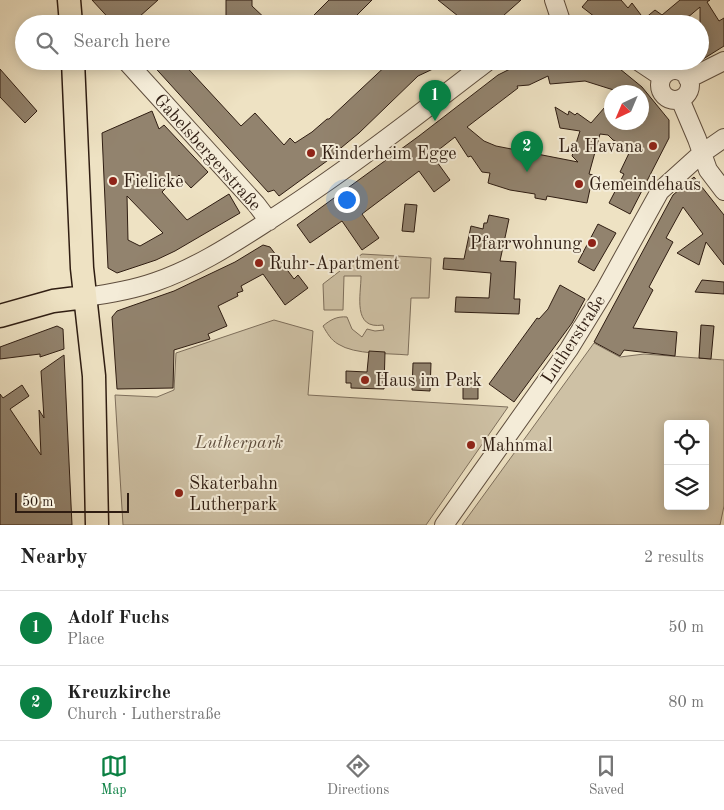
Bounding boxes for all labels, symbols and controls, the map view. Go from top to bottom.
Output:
search box [15,15,709,70]
icon: search [33,29,61,57]
text: Search here [73,33,170,52]
pin: 1 [419,80,451,121]
north arrow [604,85,649,130]
street label: Gabelsbergerstraße [150,91,264,215]
pin: 2 [511,131,543,172]
place label: La Havana [558,138,643,156]
marker: La Havana [647,140,659,152]
place label: Kinderheim Egge [321,145,457,163]
marker: Kinderheim Egge [305,147,317,159]
place label: Fielicke [123,173,184,191]
marker: Fielicke [107,175,119,187]
place label: Gemeindehaus [589,176,701,194]
marker: Gemeindehaus [573,178,585,190]
your location [334,187,360,213]
place label: Pfarrwohnung [470,235,582,253]
marker: Pfarrwohnung [586,237,598,249]
place label: Ruhr-Apartment [269,255,400,273]
marker: Ruhr-Apartment [253,257,265,269]
street label: Lutherstraße [539,292,609,387]
place label: Haus im Park [375,372,482,390]
marker: Haus im Park [359,374,371,386]
map controls [664,420,709,510]
button: locate [664,420,709,465]
park label: Lutherpark [194,434,283,452]
place label: Mahnmal [481,437,553,455]
marker: Mahnmal [465,439,477,451]
button: layers [664,465,709,510]
place label: Skaterbahn Lutherpark [189,475,278,514]
marker: Skaterbahn Lutherpark [173,487,185,499]
scale bar [15,490,129,513]
text: 50 m [22,495,53,509]
text: Nearby [20,547,88,568]
text: 2 results [644,550,704,566]
text: Adolf Fuchs [67,609,169,628]
text: 1 [31,620,41,636]
text: 50 m [668,620,704,636]
text: Place [67,632,104,648]
text: Kreuzkirche [67,684,171,703]
text: 2 [31,695,41,711]
text: 80 m [668,695,704,711]
text: Church · Lutherstraße [67,707,221,723]
tab: Map [100,752,128,799]
tab: Directions [327,752,389,799]
tab: Saved [589,752,624,799]

